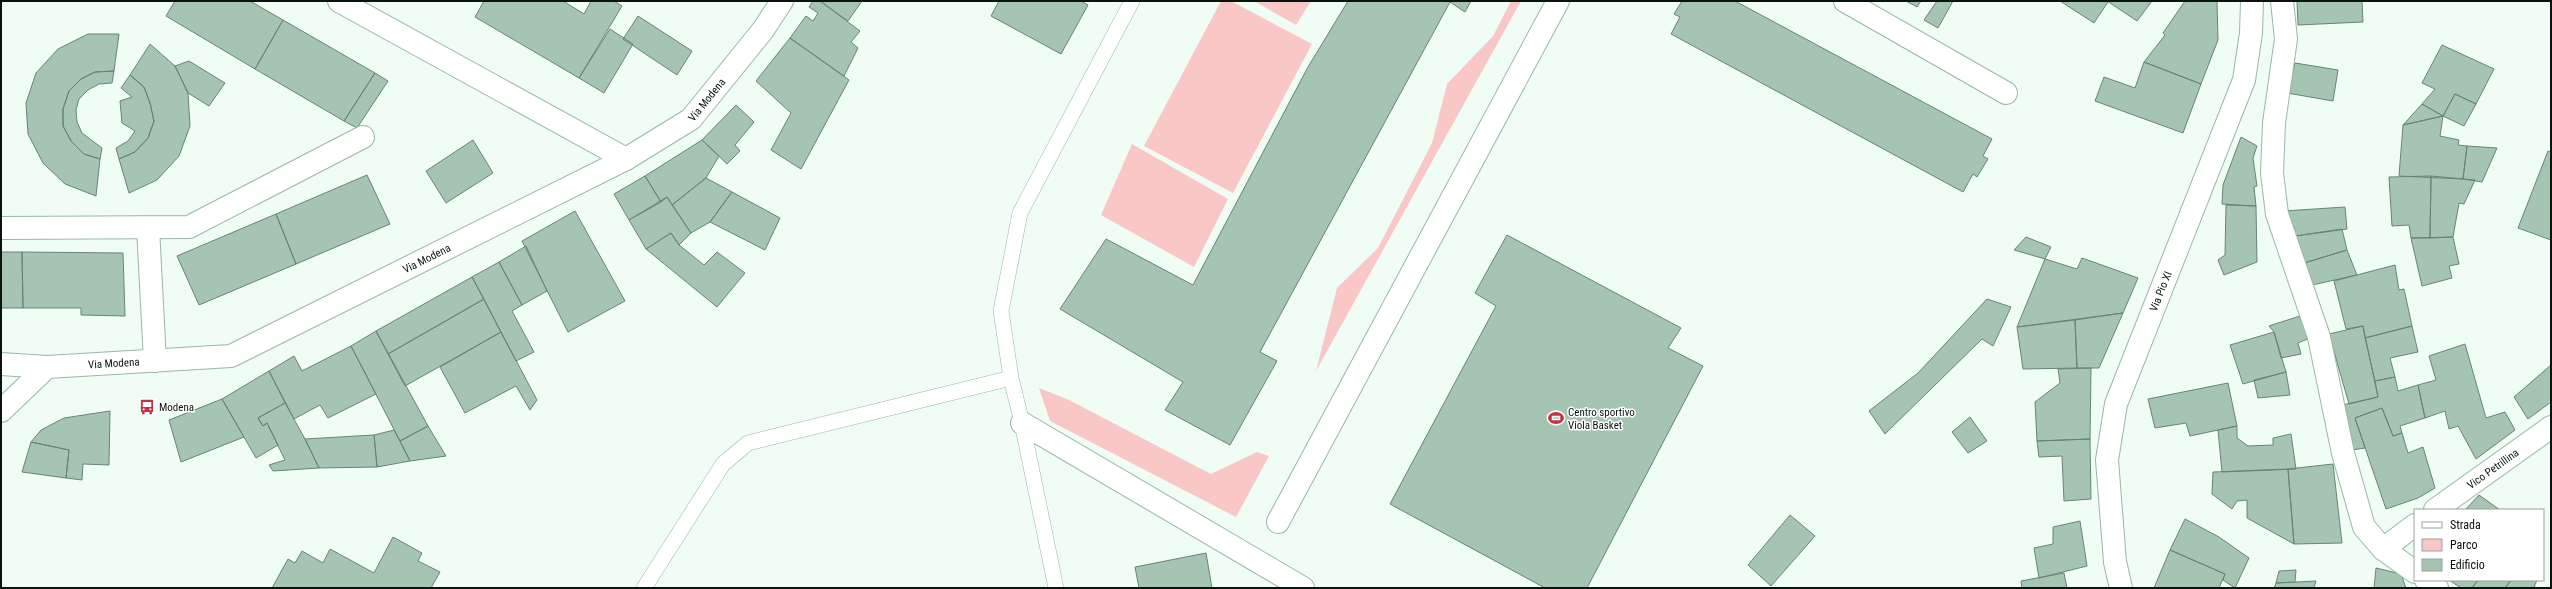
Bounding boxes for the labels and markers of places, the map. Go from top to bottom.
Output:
bus stop icon: Modena [138,398,156,416]
place label: Modena [159,401,194,414]
place label: Centro sportivo Viola Basket [1568,406,1635,432]
sports icon: Centro sportivo Viola Basket [1547,409,1565,427]

